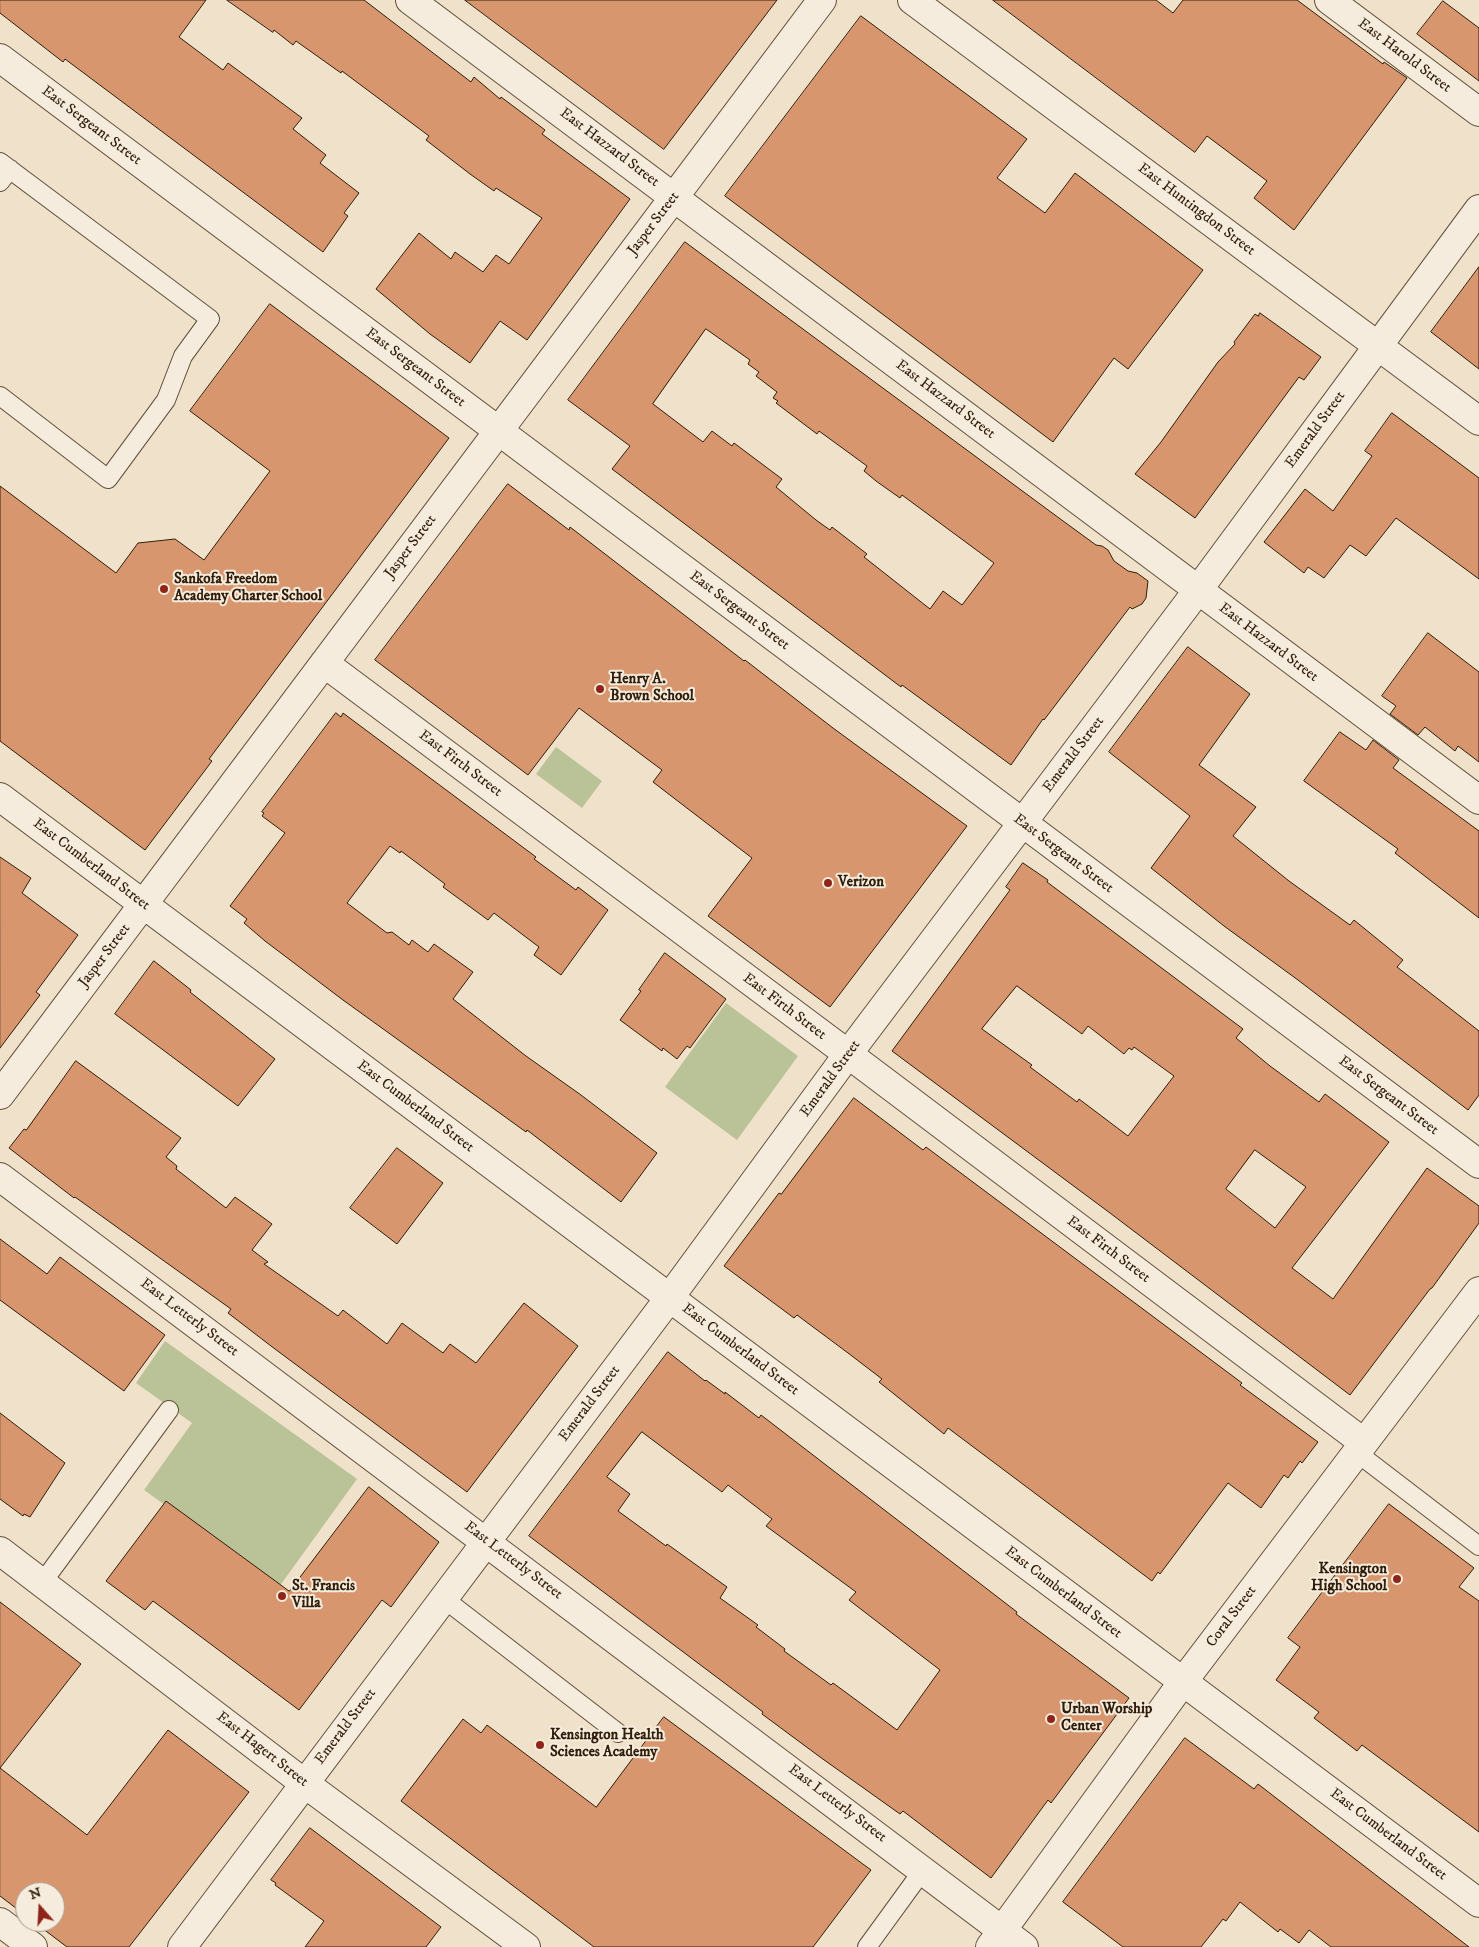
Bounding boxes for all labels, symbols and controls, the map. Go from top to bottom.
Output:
street label: East Harold Street [1354,15,1454,97]
street label: East Sergeant Street [37,82,145,170]
street label: East Hazzard Street [556,105,662,191]
street label: East Huntingdon Street [1134,160,1258,260]
street label: Jasper Street [624,189,684,259]
street label: East Sergeant Street [361,324,469,412]
street label: East Hazzard Street [892,357,998,443]
street label: Emerald Street [1282,388,1350,472]
street label: Jasper Street [381,512,441,582]
street label: East Sergeant Street [685,567,793,655]
place label: Sankofa Freedom Academy Charter School [174,571,322,606]
marker: Sankofa Freedom Academy Charter School [158,583,170,595]
street label: East Hazzard Street [1215,600,1321,686]
place label: Henry A. Brown School [610,671,694,706]
marker: Henry A. Brown School [594,683,606,695]
street label: Emerald Street [1040,713,1108,797]
street label: East Firth Street [415,727,505,801]
street label: East Sergeant Street [1009,810,1117,898]
street label: East Cumberland Street [29,815,153,915]
place label: Verizon [838,874,884,892]
marker: Verizon [822,877,834,889]
street label: Jasper Street [75,921,135,991]
street label: East Firth Street [739,970,829,1044]
street label: Emerald Street [797,1037,865,1121]
street label: East Sergeant Street [1334,1052,1442,1140]
street label: East Cumberland Street [353,1057,477,1157]
street label: East Firth Street [1063,1213,1153,1287]
street label: East Letterly Street [136,1275,242,1361]
street label: East Cumberland Street [678,1300,802,1400]
street label: Emerald Street [556,1362,624,1446]
street label: East Letterly Street [460,1518,566,1604]
street label: East Cumberland Street [1001,1543,1125,1643]
place label: Kensington High School [1311,1561,1387,1596]
marker: Kensington High School [1391,1573,1403,1585]
place label: St. Francis Villa [292,1578,355,1613]
street label: Coral Street [1203,1583,1261,1651]
marker: St. Francis Villa [276,1590,288,1602]
street label: Emerald Street [312,1685,380,1769]
place label: Urban Worship Center [1061,1701,1152,1736]
street label: East Hagert Street [212,1709,312,1791]
marker: Urban Worship Center [1045,1713,1057,1725]
place label: Kensington Health Sciences Academy [550,1727,664,1762]
marker: Kensington Health Sciences Academy [534,1739,546,1751]
street label: East Letterly Street [784,1761,890,1847]
street label: East Cumberland Street [1326,1785,1450,1885]
north arrow [15,1882,65,1932]
text: N [27,1883,44,1904]

